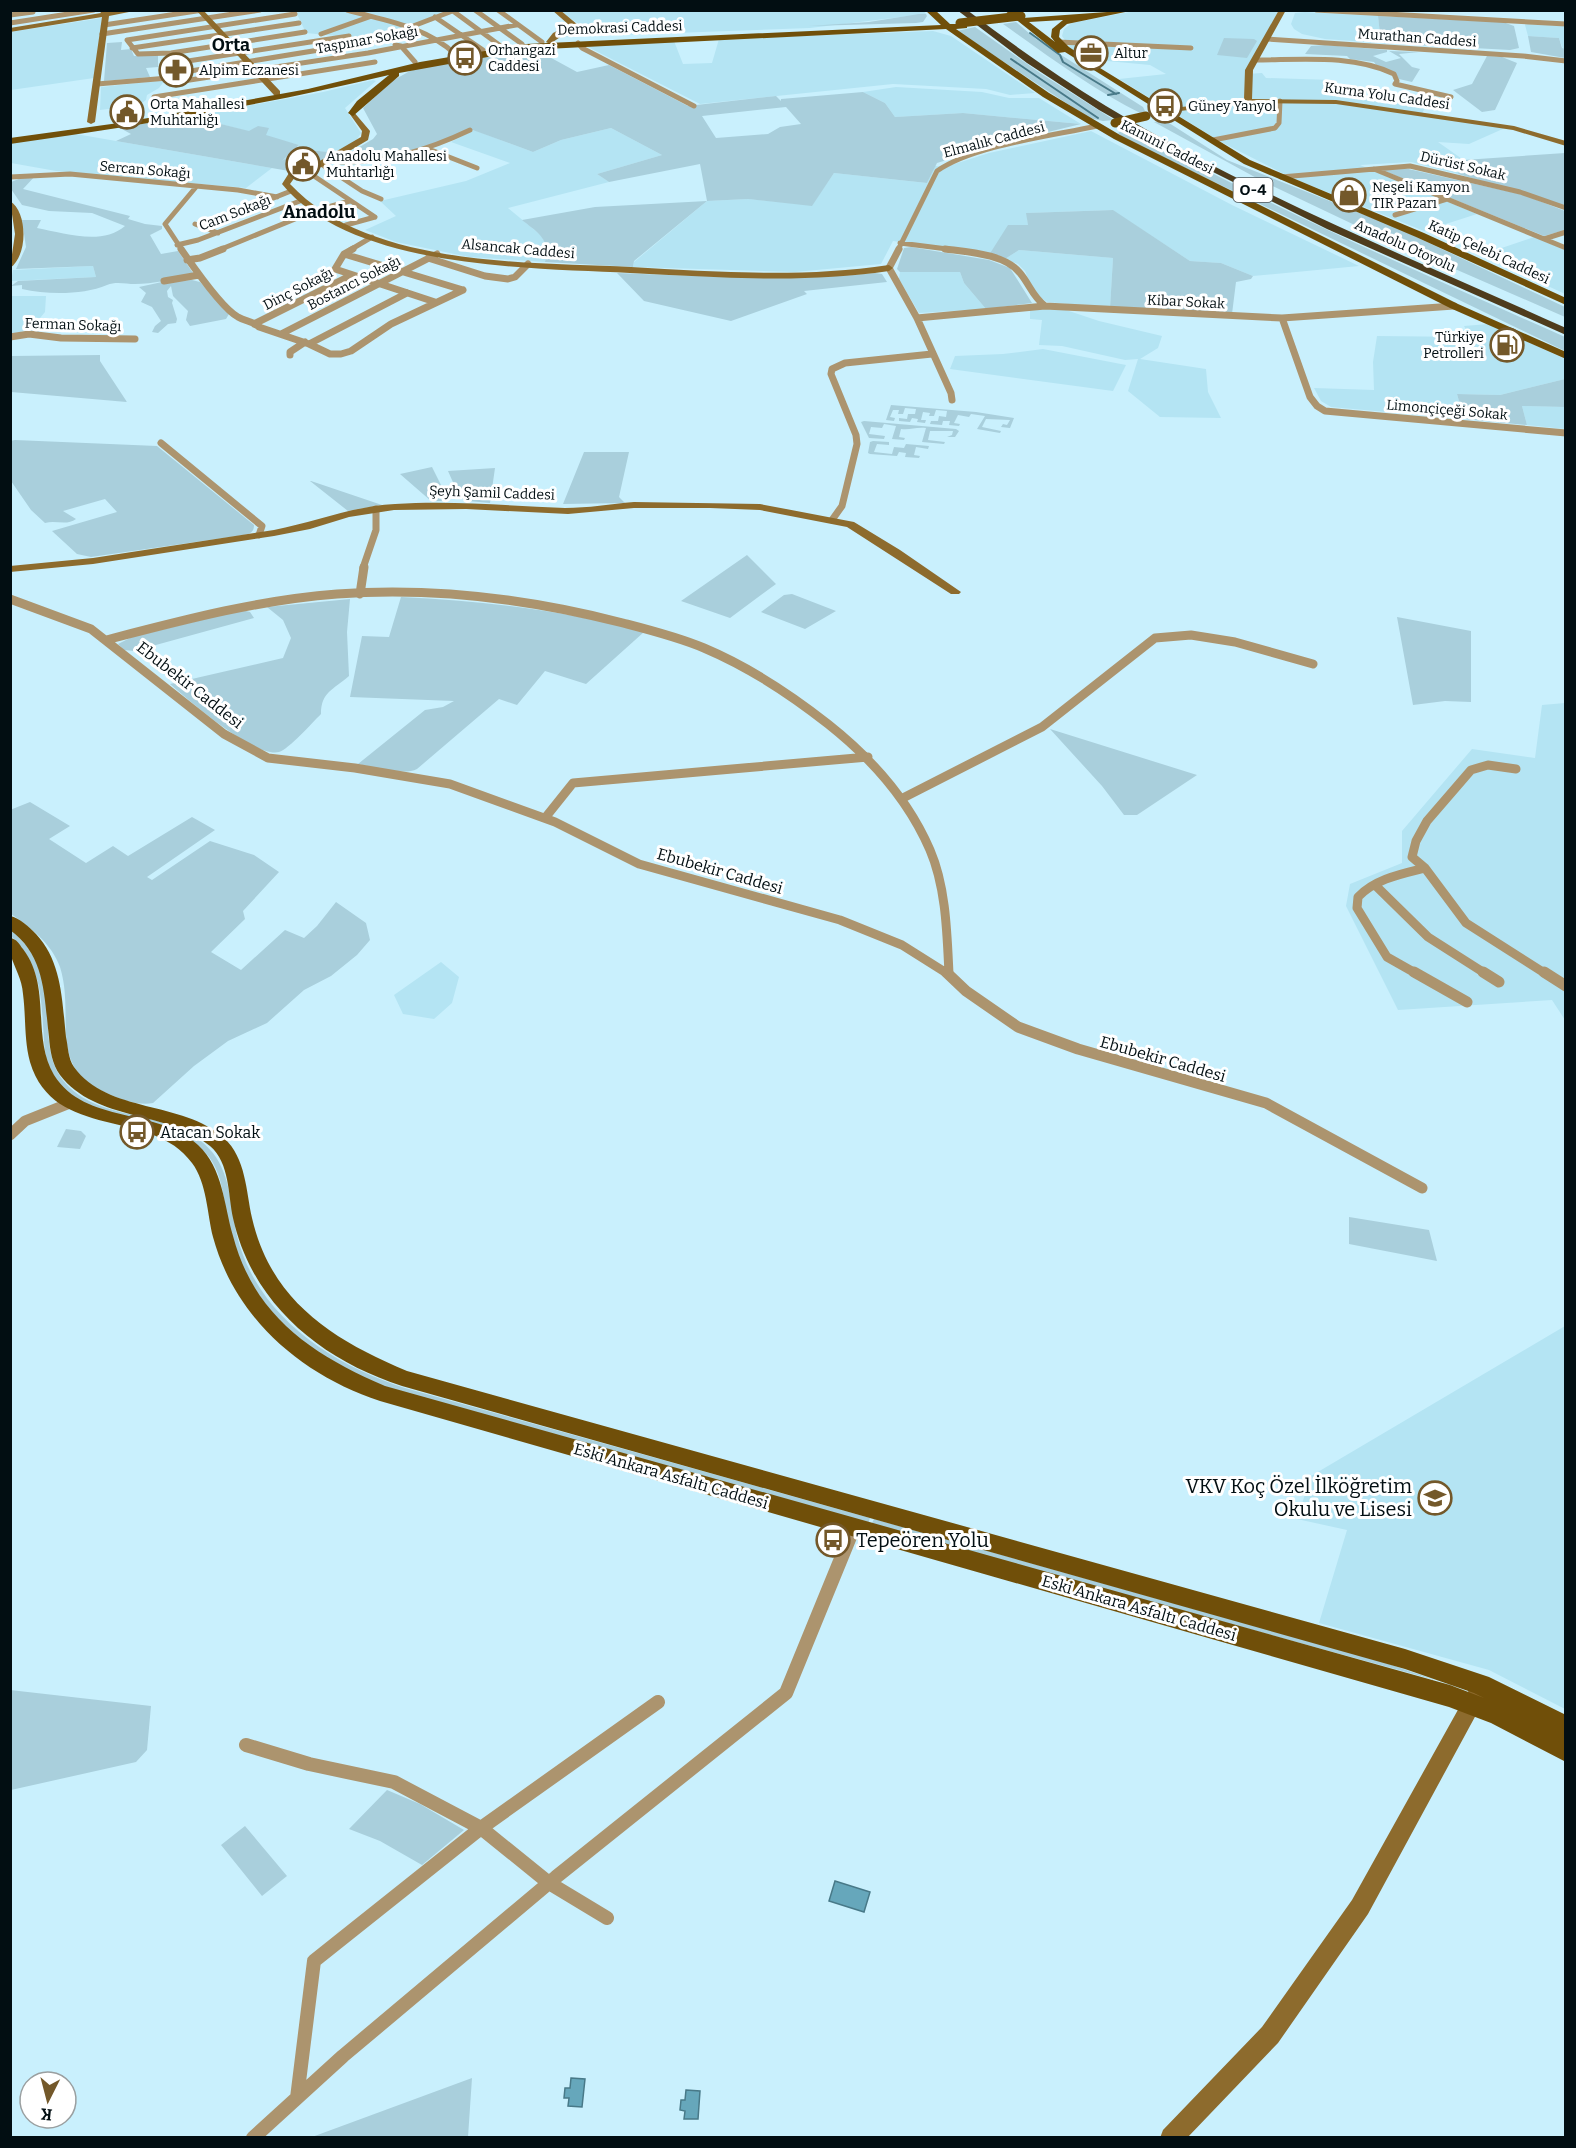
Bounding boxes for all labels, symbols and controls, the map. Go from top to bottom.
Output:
street label: Demokrasi Caddesi [557,17,683,39]
street label: Taşpınar Sokağı [315,23,419,57]
street label: Murathan Caddesi [1357,25,1477,51]
district label: Orta [212,34,250,56]
office icon: Altur [1073,35,1109,71]
bus stop icon: Orhangazi Caddesi [447,40,483,76]
place label: Orhangazi Caddesi [488,42,556,75]
place label: Altur [1114,45,1148,62]
pharmacy icon: Alpim Eczanesi [158,52,194,88]
place label: Alpim Eczanesi [199,62,299,79]
street label: Kurna Yolu Caddesi [1323,79,1451,113]
bus stop icon: Güney Yanyol [1147,88,1183,124]
public building icon: Orta Mahallesi Muhtarlığı [109,94,145,130]
place label: Orta Mahallesi Muhtarlığı [150,96,245,129]
place label: Güney Yanyol [1188,98,1276,115]
street label: Kanuni Caddesi [1118,116,1216,178]
street label: Elmalık Caddesi [941,118,1047,162]
public building icon: Anadolu Mahallesi Muhtarlığı [285,146,321,182]
place label: Anadolu Mahallesi Muhtarlığı [326,148,447,181]
street label: Dürüst Sokak [1419,148,1508,184]
street label: Sercan Sokağı [99,158,191,182]
shop icon: Neşeli Kamyon TIR Pazarı [1331,177,1367,213]
road number: O-4 [1234,178,1272,202]
place label: Neşeli Kamyon TIR Pazarı [1372,179,1470,212]
street label: Cam Sokağı [197,191,273,235]
district label: Anadolu [283,201,356,223]
street label: Anadolu Otoyolu [1352,216,1458,276]
street label: Katip Çelebi Caddesi [1426,216,1552,288]
street label: Alsancak Caddesi [461,236,575,262]
street label: Bostancı Sokağı [305,252,403,314]
street label: Dinç Sokağı [260,264,336,314]
street label: Kibar Sokak [1147,291,1225,313]
street label: Ferman Sokağı [24,315,122,335]
fuel station icon: Türkiye Petrolleri [1489,327,1525,363]
place label: Türkiye Petrolleri [1423,329,1484,362]
street label: Limonçiçeği Sokak [1386,396,1508,424]
street label: Şeyh Şamil Caddesi [429,482,555,504]
street label: Ebubekir Caddesi [133,638,247,733]
street label: Ebubekir Caddesi [655,844,785,898]
street label: Ebubekir Caddesi [1098,1032,1228,1086]
bus stop icon: Atacan Sokak [119,1114,155,1150]
place label: Atacan Sokak [160,1123,260,1142]
street label: Eski Ankara Asfaltı Caddesi [572,1439,771,1513]
place label: VKV Koç Özel İlköğretim Okulu ve Lisesi [1185,1474,1412,1521]
school or university icon: VKV Koç Özel İlköğretim Okulu ve Lisesi [1417,1480,1453,1516]
bus stop icon: Tepeören Yolu [815,1522,851,1558]
place label: Tepeören Yolu [856,1528,989,1552]
street label: Eski Ankara Asfaltı Caddesi [1040,1571,1239,1645]
north arrow [18,2070,78,2130]
text: K [39,2104,53,2124]

